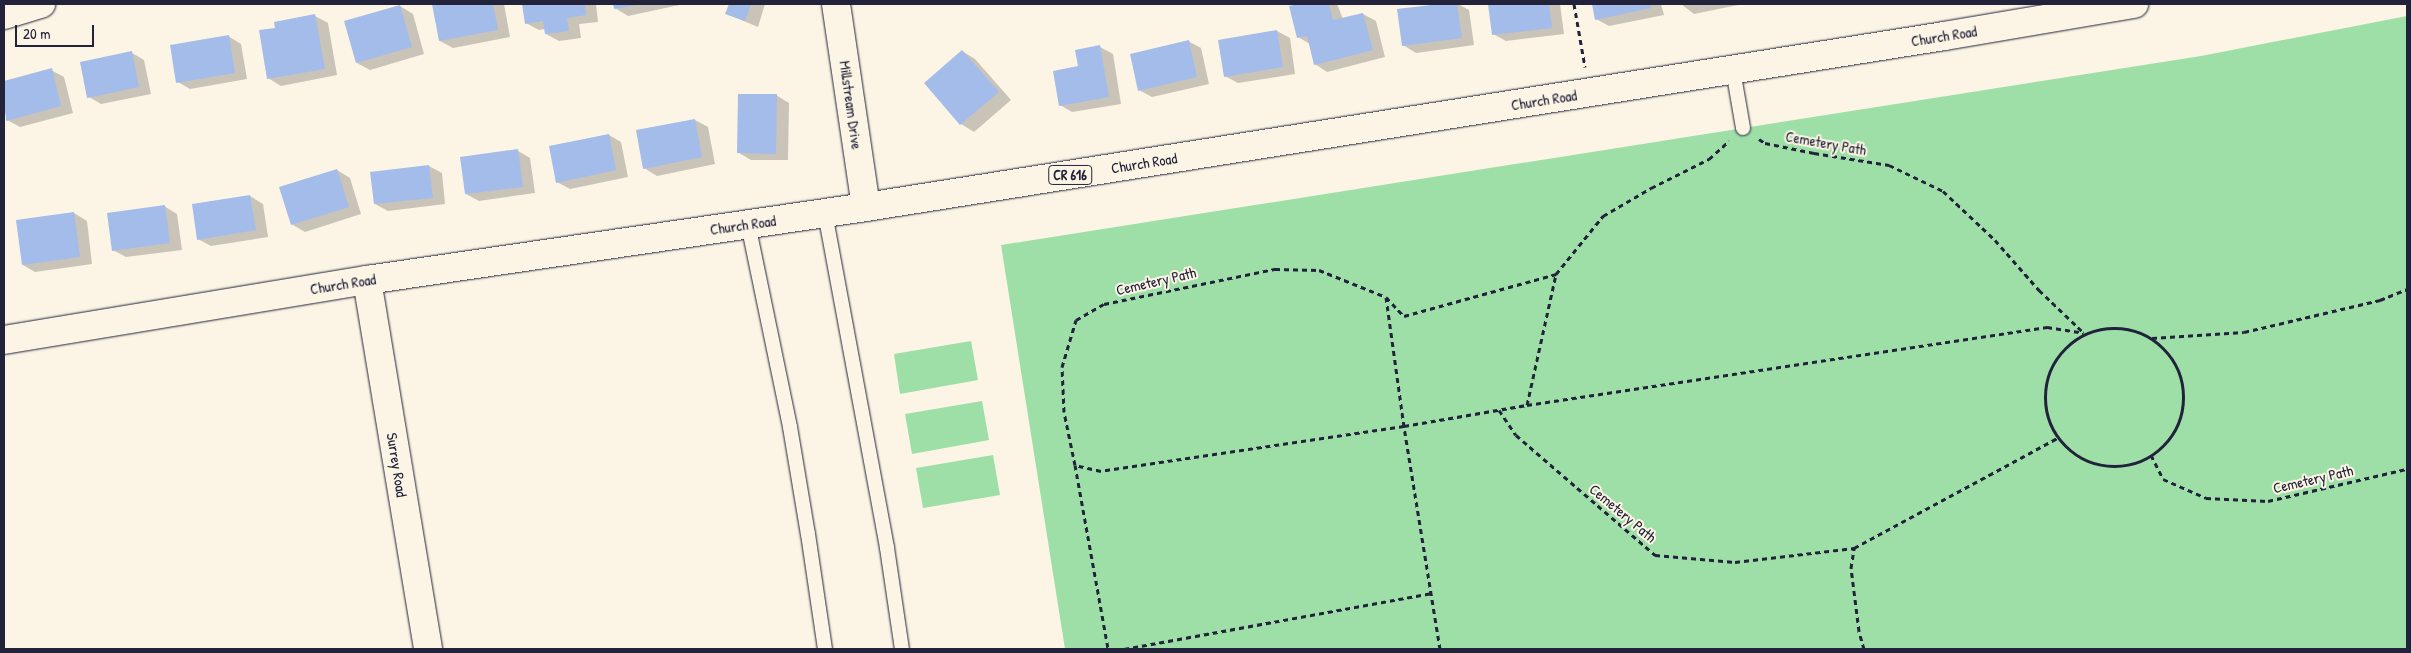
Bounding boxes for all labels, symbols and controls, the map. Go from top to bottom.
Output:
scale bar [18,15,96,47]
street label: Church Road [1910,22,1978,50]
text: 20 m [23,23,50,44]
street label: Millstream Drive [836,60,866,150]
street label: Church Road [1510,86,1578,114]
street label: Cemetery Path [1784,127,1868,159]
street label: Church Road [1110,149,1178,177]
road number: CR 616 [1048,164,1092,186]
street label: Church Road [709,211,777,239]
street label: Cemetery Path [1114,263,1198,299]
street label: Church Road [309,270,377,298]
street label: Surrey Road [383,432,411,498]
street label: Cemetery Path [2271,461,2355,497]
street label: Cemetery Path [1586,480,1660,546]

